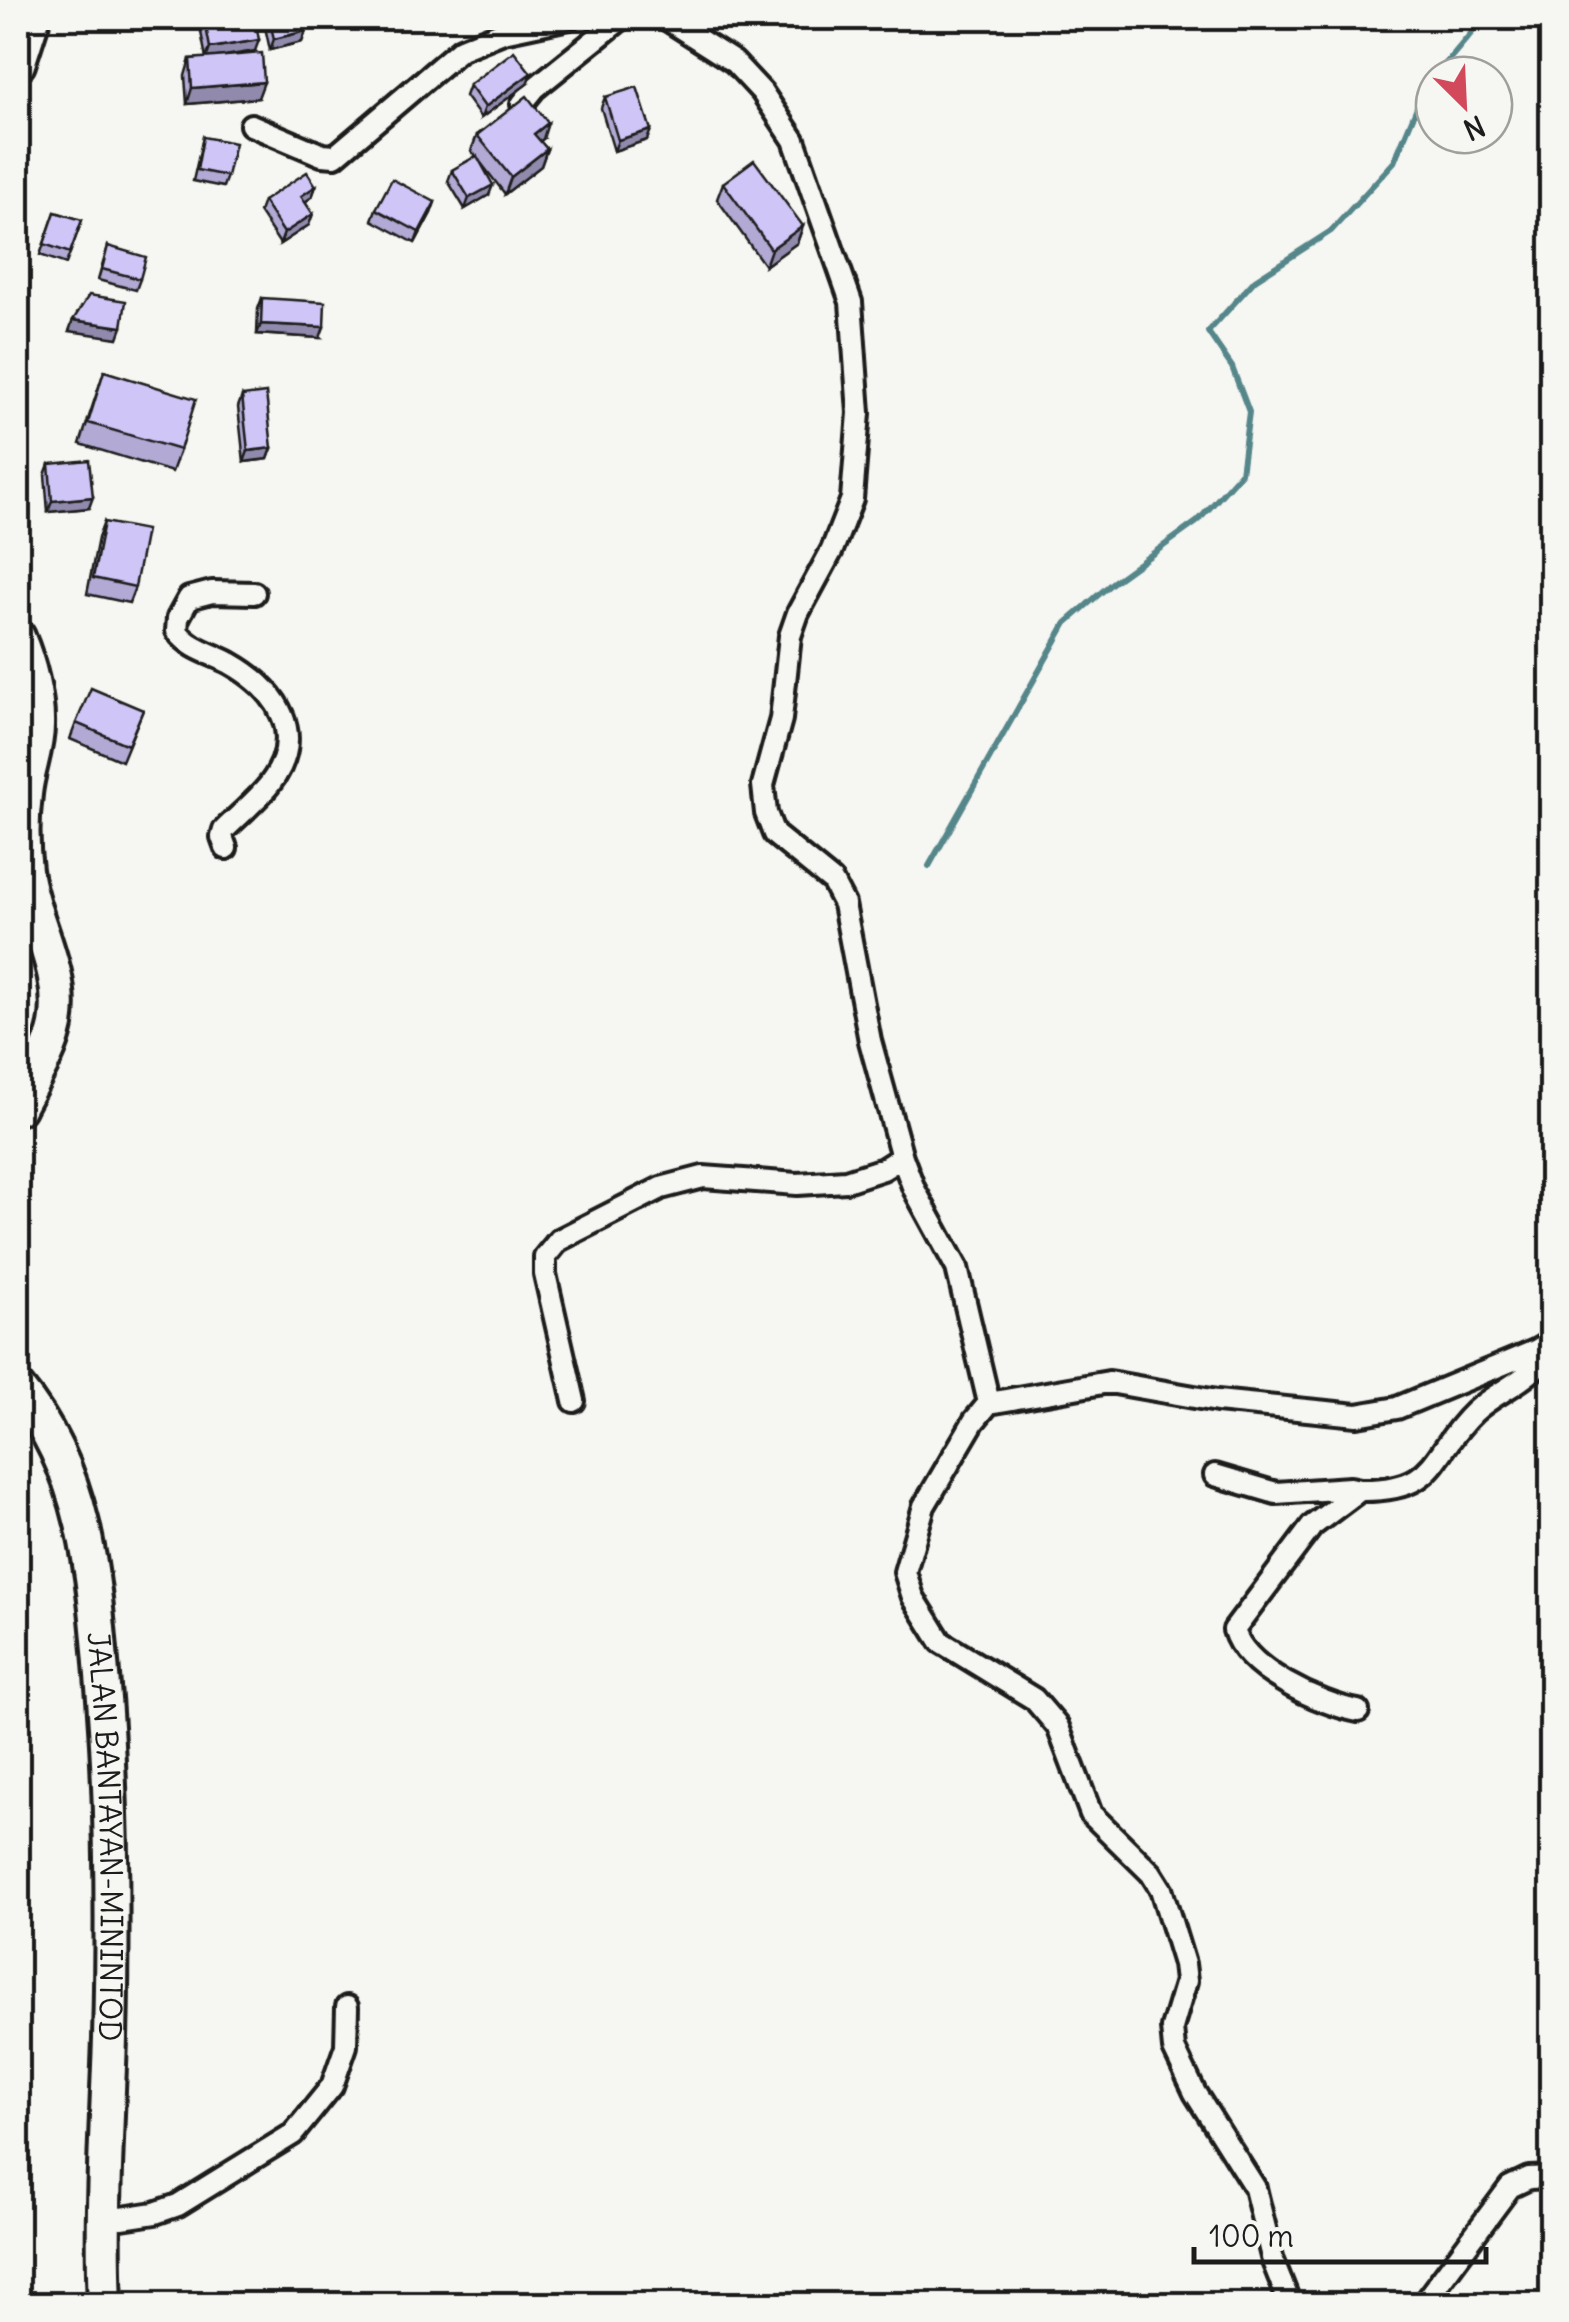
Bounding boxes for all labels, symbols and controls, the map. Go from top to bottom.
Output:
north arrow [1414,55,1514,155]
text: N [1458,107,1490,148]
street label: JALAN BANTAYAN-MININTOD [79,1630,131,2042]
scale bar [1194,2202,1486,2264]
text: 100 m [1209,2217,1294,2255]

